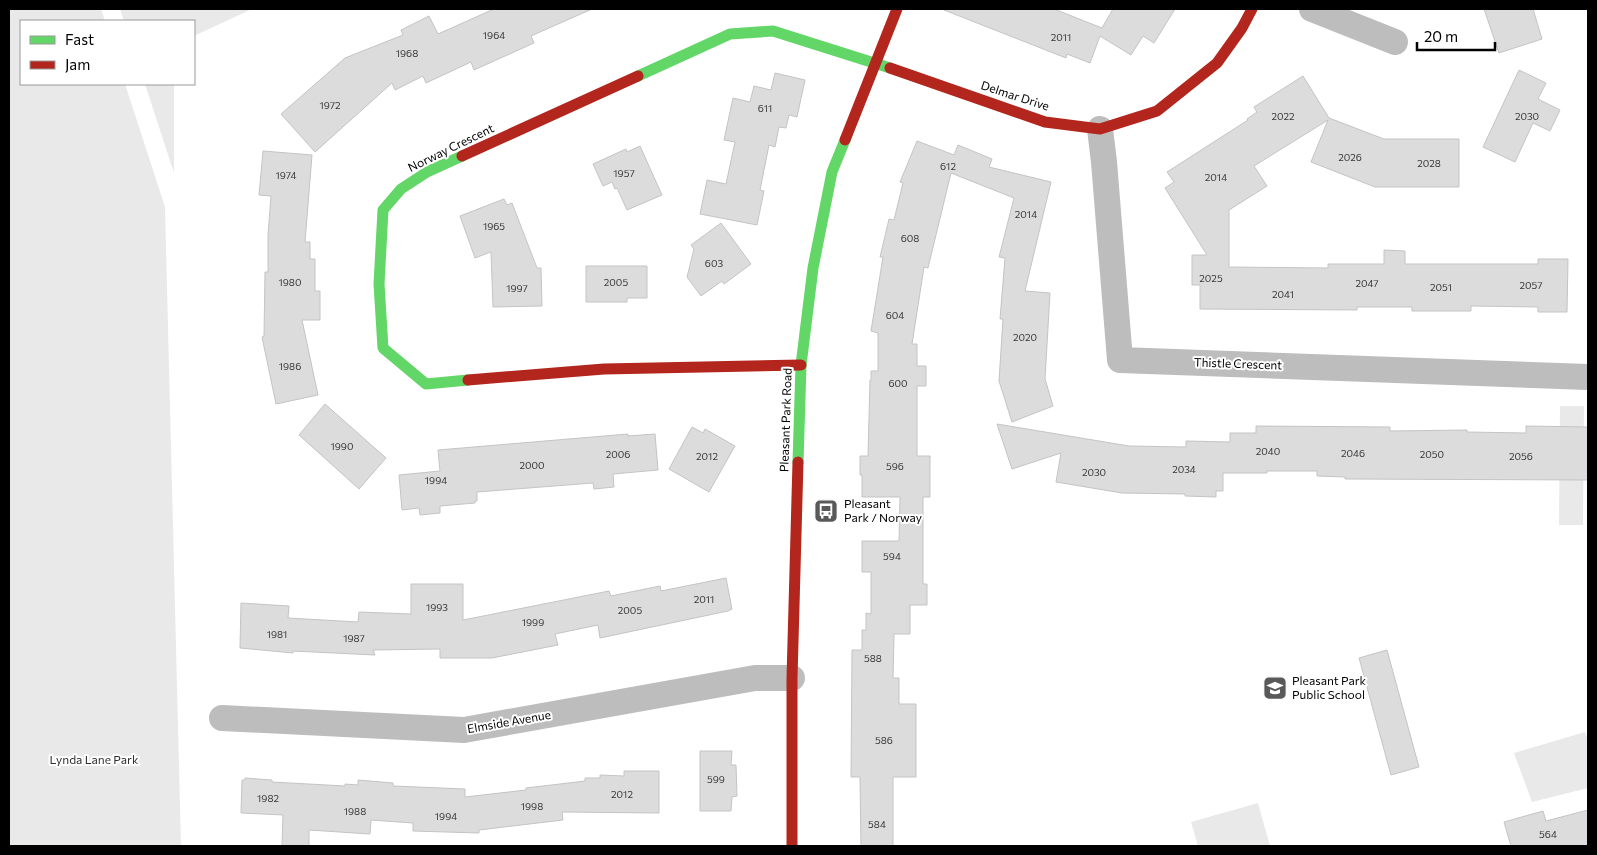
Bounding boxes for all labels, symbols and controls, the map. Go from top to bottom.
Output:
legend [20,20,195,85]
scale bar [1417,20,1494,52]
text: 20 m [1424,27,1458,45]
house number: 1964 [483,29,505,41]
text: Fast [65,30,94,48]
house number: 2011 [1051,31,1071,43]
house number: 1968 [396,47,418,59]
text: Jam [65,55,90,73]
street label: Delmar Drive [979,77,1051,113]
house number: 1972 [319,99,341,111]
house number: 611 [758,102,772,114]
house number: 2022 [1271,110,1295,122]
house number: 2030 [1515,110,1539,122]
street label: Norway Crescent [405,120,496,174]
house number: 2026 [1338,151,1362,163]
house number: 2028 [1417,157,1441,169]
house number: 612 [940,160,956,172]
house number: 1957 [613,167,635,179]
house number: 1974 [276,169,297,181]
house number: 2014 [1205,171,1227,183]
house number: 2014 [1015,208,1037,220]
house number: 1965 [483,220,505,232]
house number: 608 [901,232,919,244]
house number: 603 [705,257,723,269]
house number: 2025 [1199,272,1223,284]
house number: 1980 [279,276,301,288]
house number: 2005 [604,276,628,288]
house number: 2047 [1355,277,1379,289]
house number: 2057 [1519,279,1543,291]
house number: 2051 [1430,281,1452,293]
house number: 1997 [506,282,528,294]
house number: 2041 [1272,288,1294,300]
house number: 604 [886,309,904,321]
house number: 2020 [1013,331,1037,343]
street label: Thistle Crescent [1194,354,1282,372]
house number: 1986 [279,360,301,372]
street label: Pleasant Park Road [776,367,794,472]
house number: 600 [888,377,908,389]
house number: 1990 [331,440,353,452]
house number: 2040 [1256,445,1280,457]
house number: 2046 [1341,447,1365,459]
house number: 2006 [606,448,630,460]
house number: 2050 [1420,448,1444,460]
house number: 2012 [696,450,718,462]
house number: 2056 [1509,450,1533,462]
house number: 2000 [519,459,545,471]
house number: 596 [886,460,904,472]
house number: 2034 [1172,463,1196,475]
house number: 2030 [1082,466,1106,478]
house number: 1994 [425,474,447,486]
place label: Pleasant Park / Norway [844,496,922,524]
bus stop icon: Pleasant Park / Norway [813,498,839,524]
house number: 594 [883,550,901,562]
house number: 2011 [694,593,714,605]
house number: 1993 [426,601,448,613]
house number: 2005 [618,604,642,616]
house number: 1999 [522,616,544,628]
house number: 1981 [267,628,287,640]
house number: 1987 [343,632,365,644]
house number: 588 [864,652,882,664]
place label: Pleasant Park Public School [1292,673,1367,701]
school or university icon: Pleasant Park Public School [1262,675,1288,701]
street label: Elmside Avenue [466,707,552,735]
house number: 586 [875,734,893,746]
park label: Lynda Lane Park [50,752,139,766]
house number: 599 [707,773,725,785]
house number: 2012 [611,788,633,800]
house number: 1982 [257,792,279,804]
house number: 1998 [521,800,543,812]
house number: 1988 [344,805,366,817]
house number: 1994 [435,810,457,822]
house number: 584 [868,818,886,830]
house number: 564 [1539,828,1557,840]

